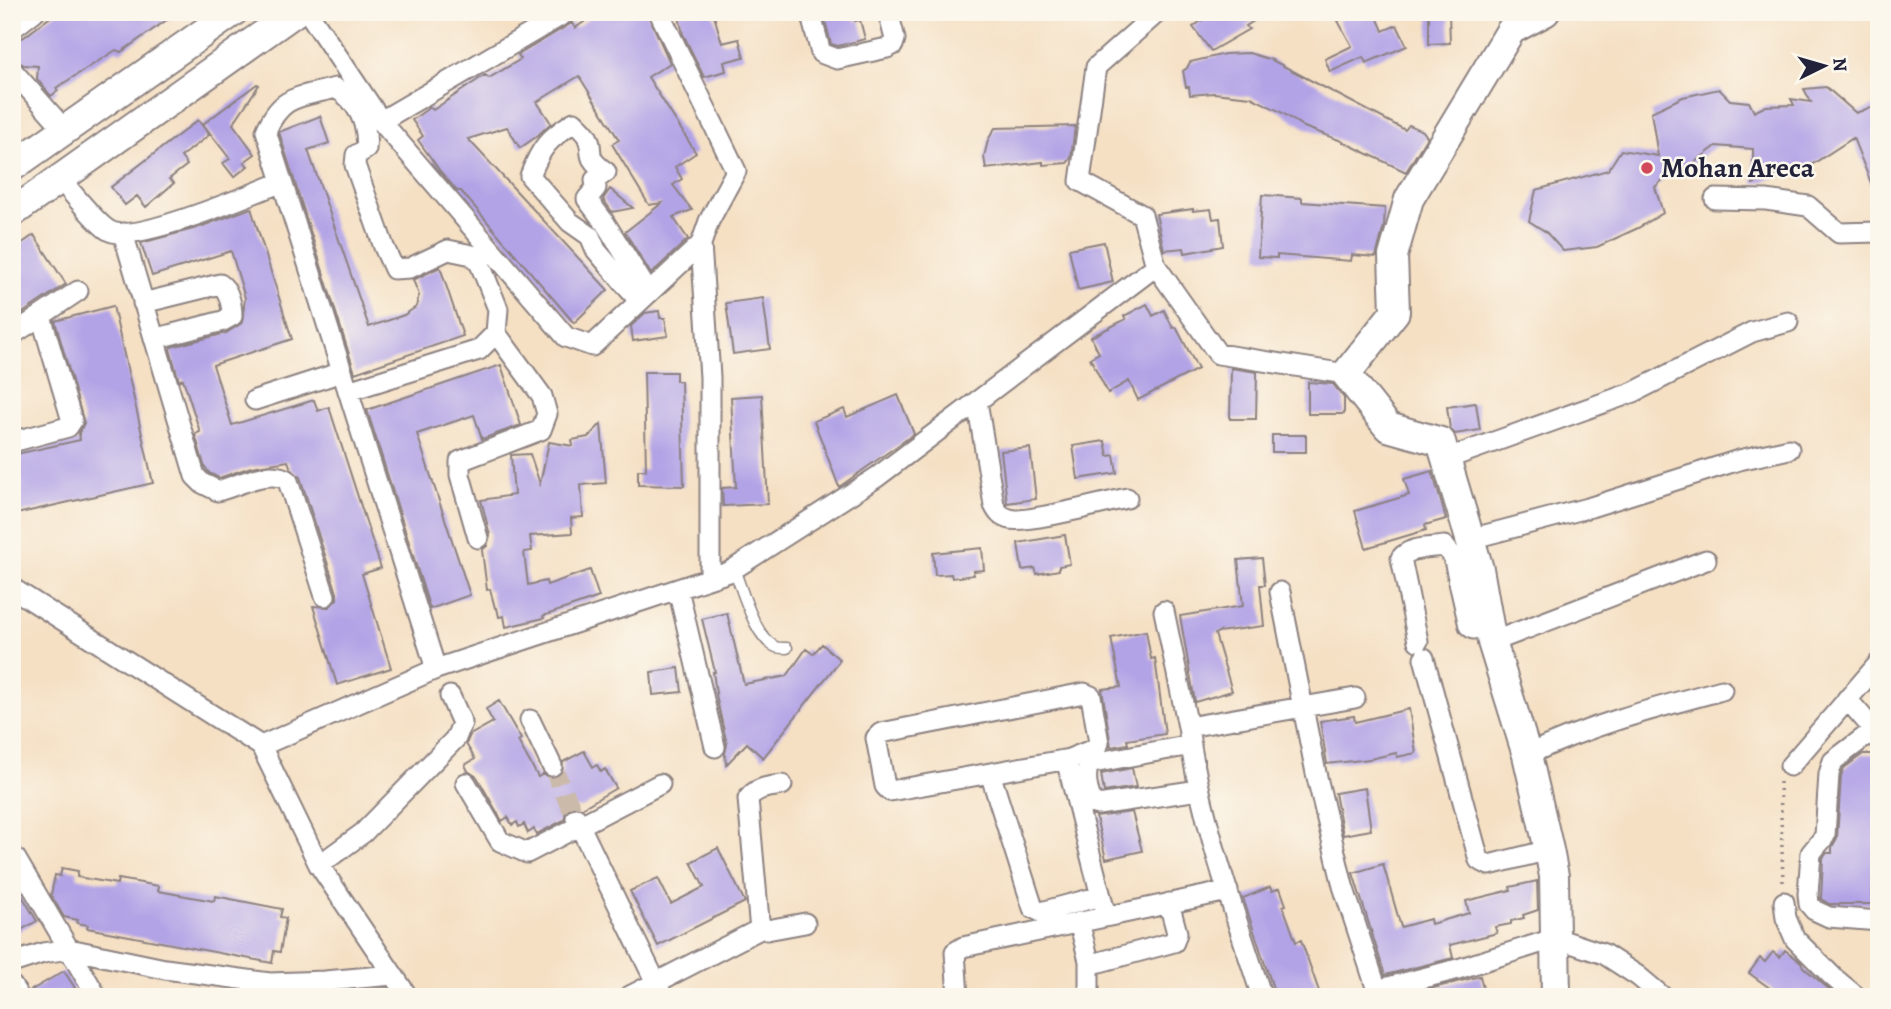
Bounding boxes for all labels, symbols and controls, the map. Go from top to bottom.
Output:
north arrow [1790,32,1860,102]
text: N [1826,57,1854,73]
place label: Mohan Areca [1661,149,1815,187]
marker: Mohan Areca [1639,160,1655,176]

